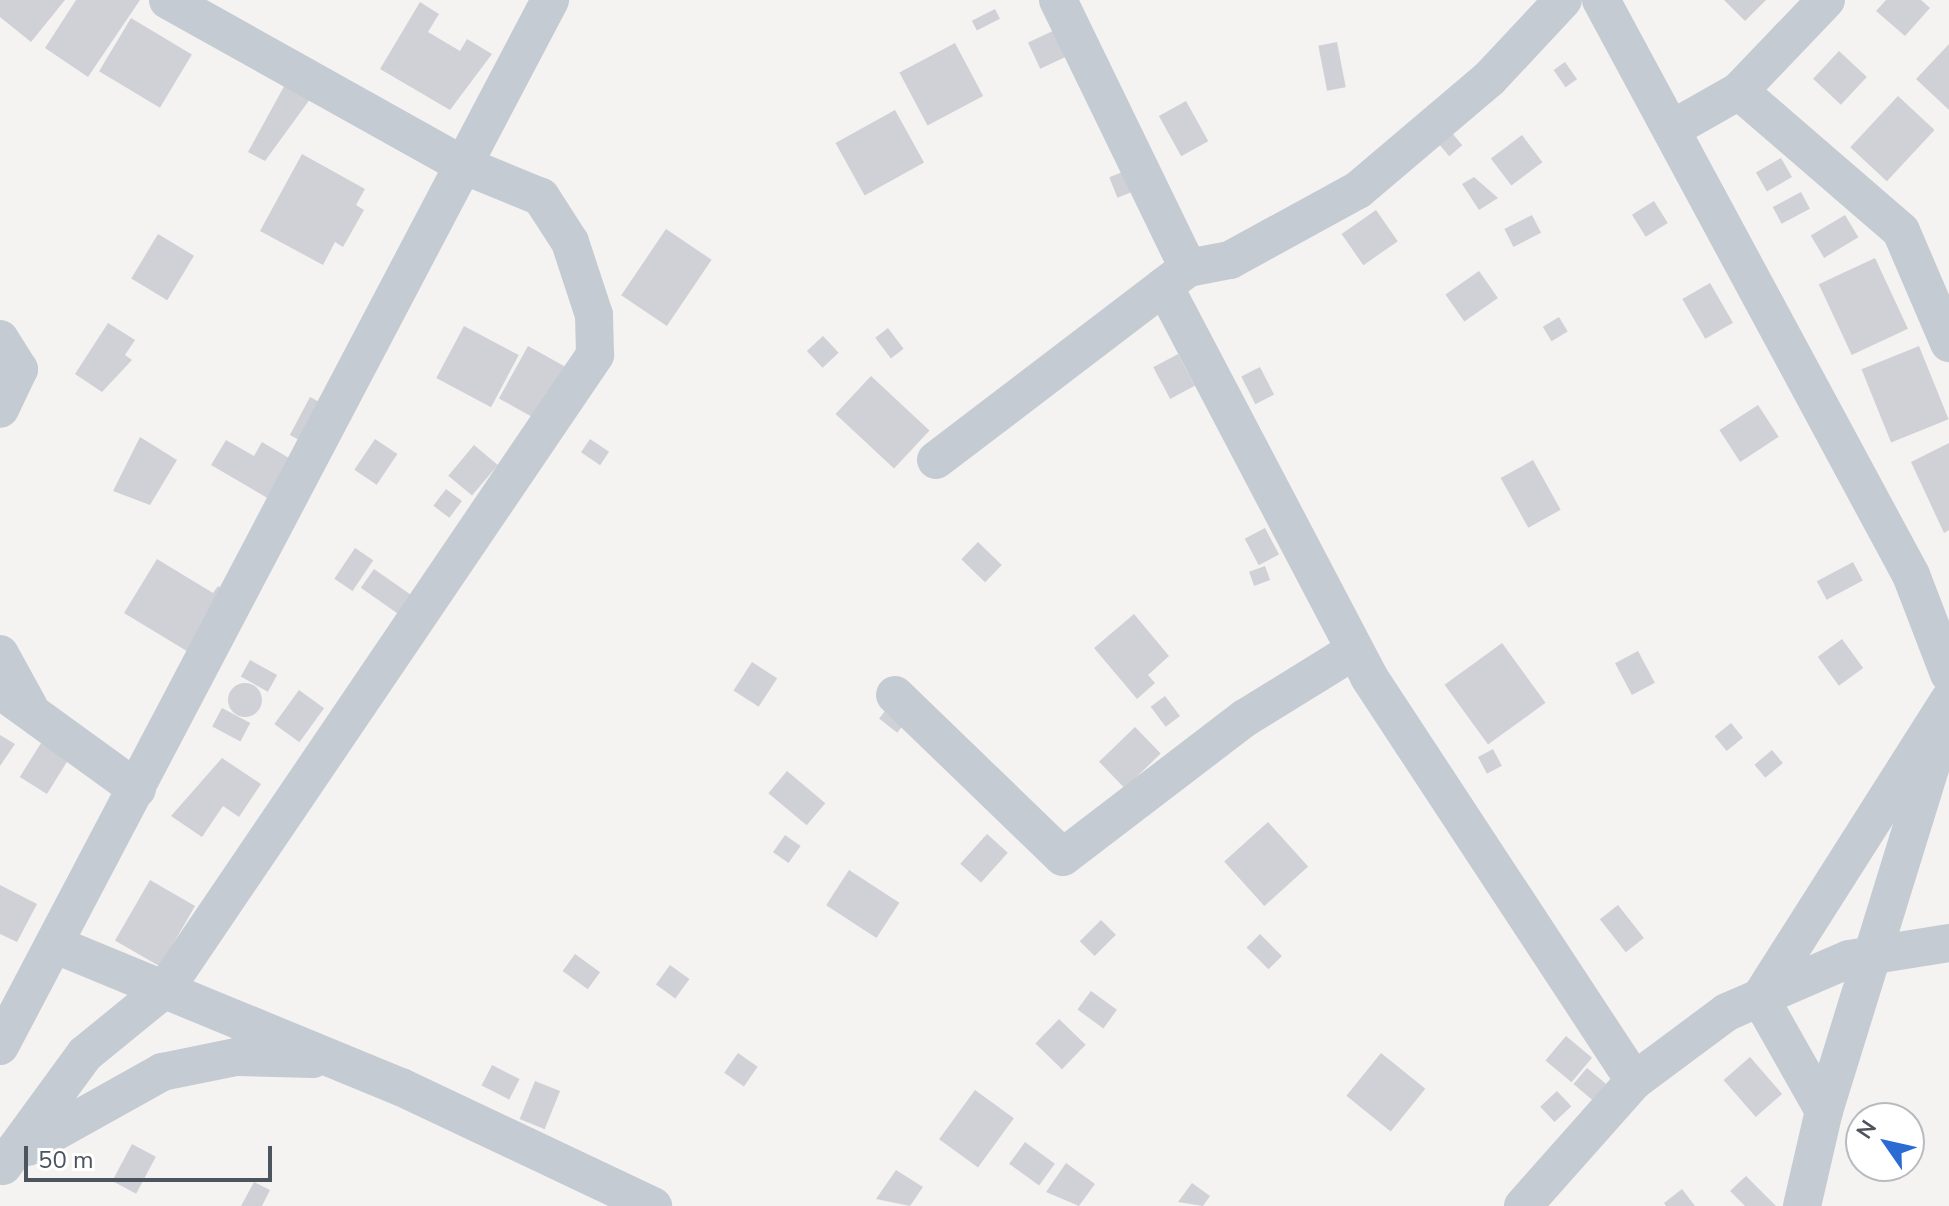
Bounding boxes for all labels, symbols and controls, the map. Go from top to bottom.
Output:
north arrow [1845,1102,1925,1182]
text: N [1850,1114,1884,1145]
scale bar [28,1130,276,1180]
text: 50 m [38,1144,94,1176]

